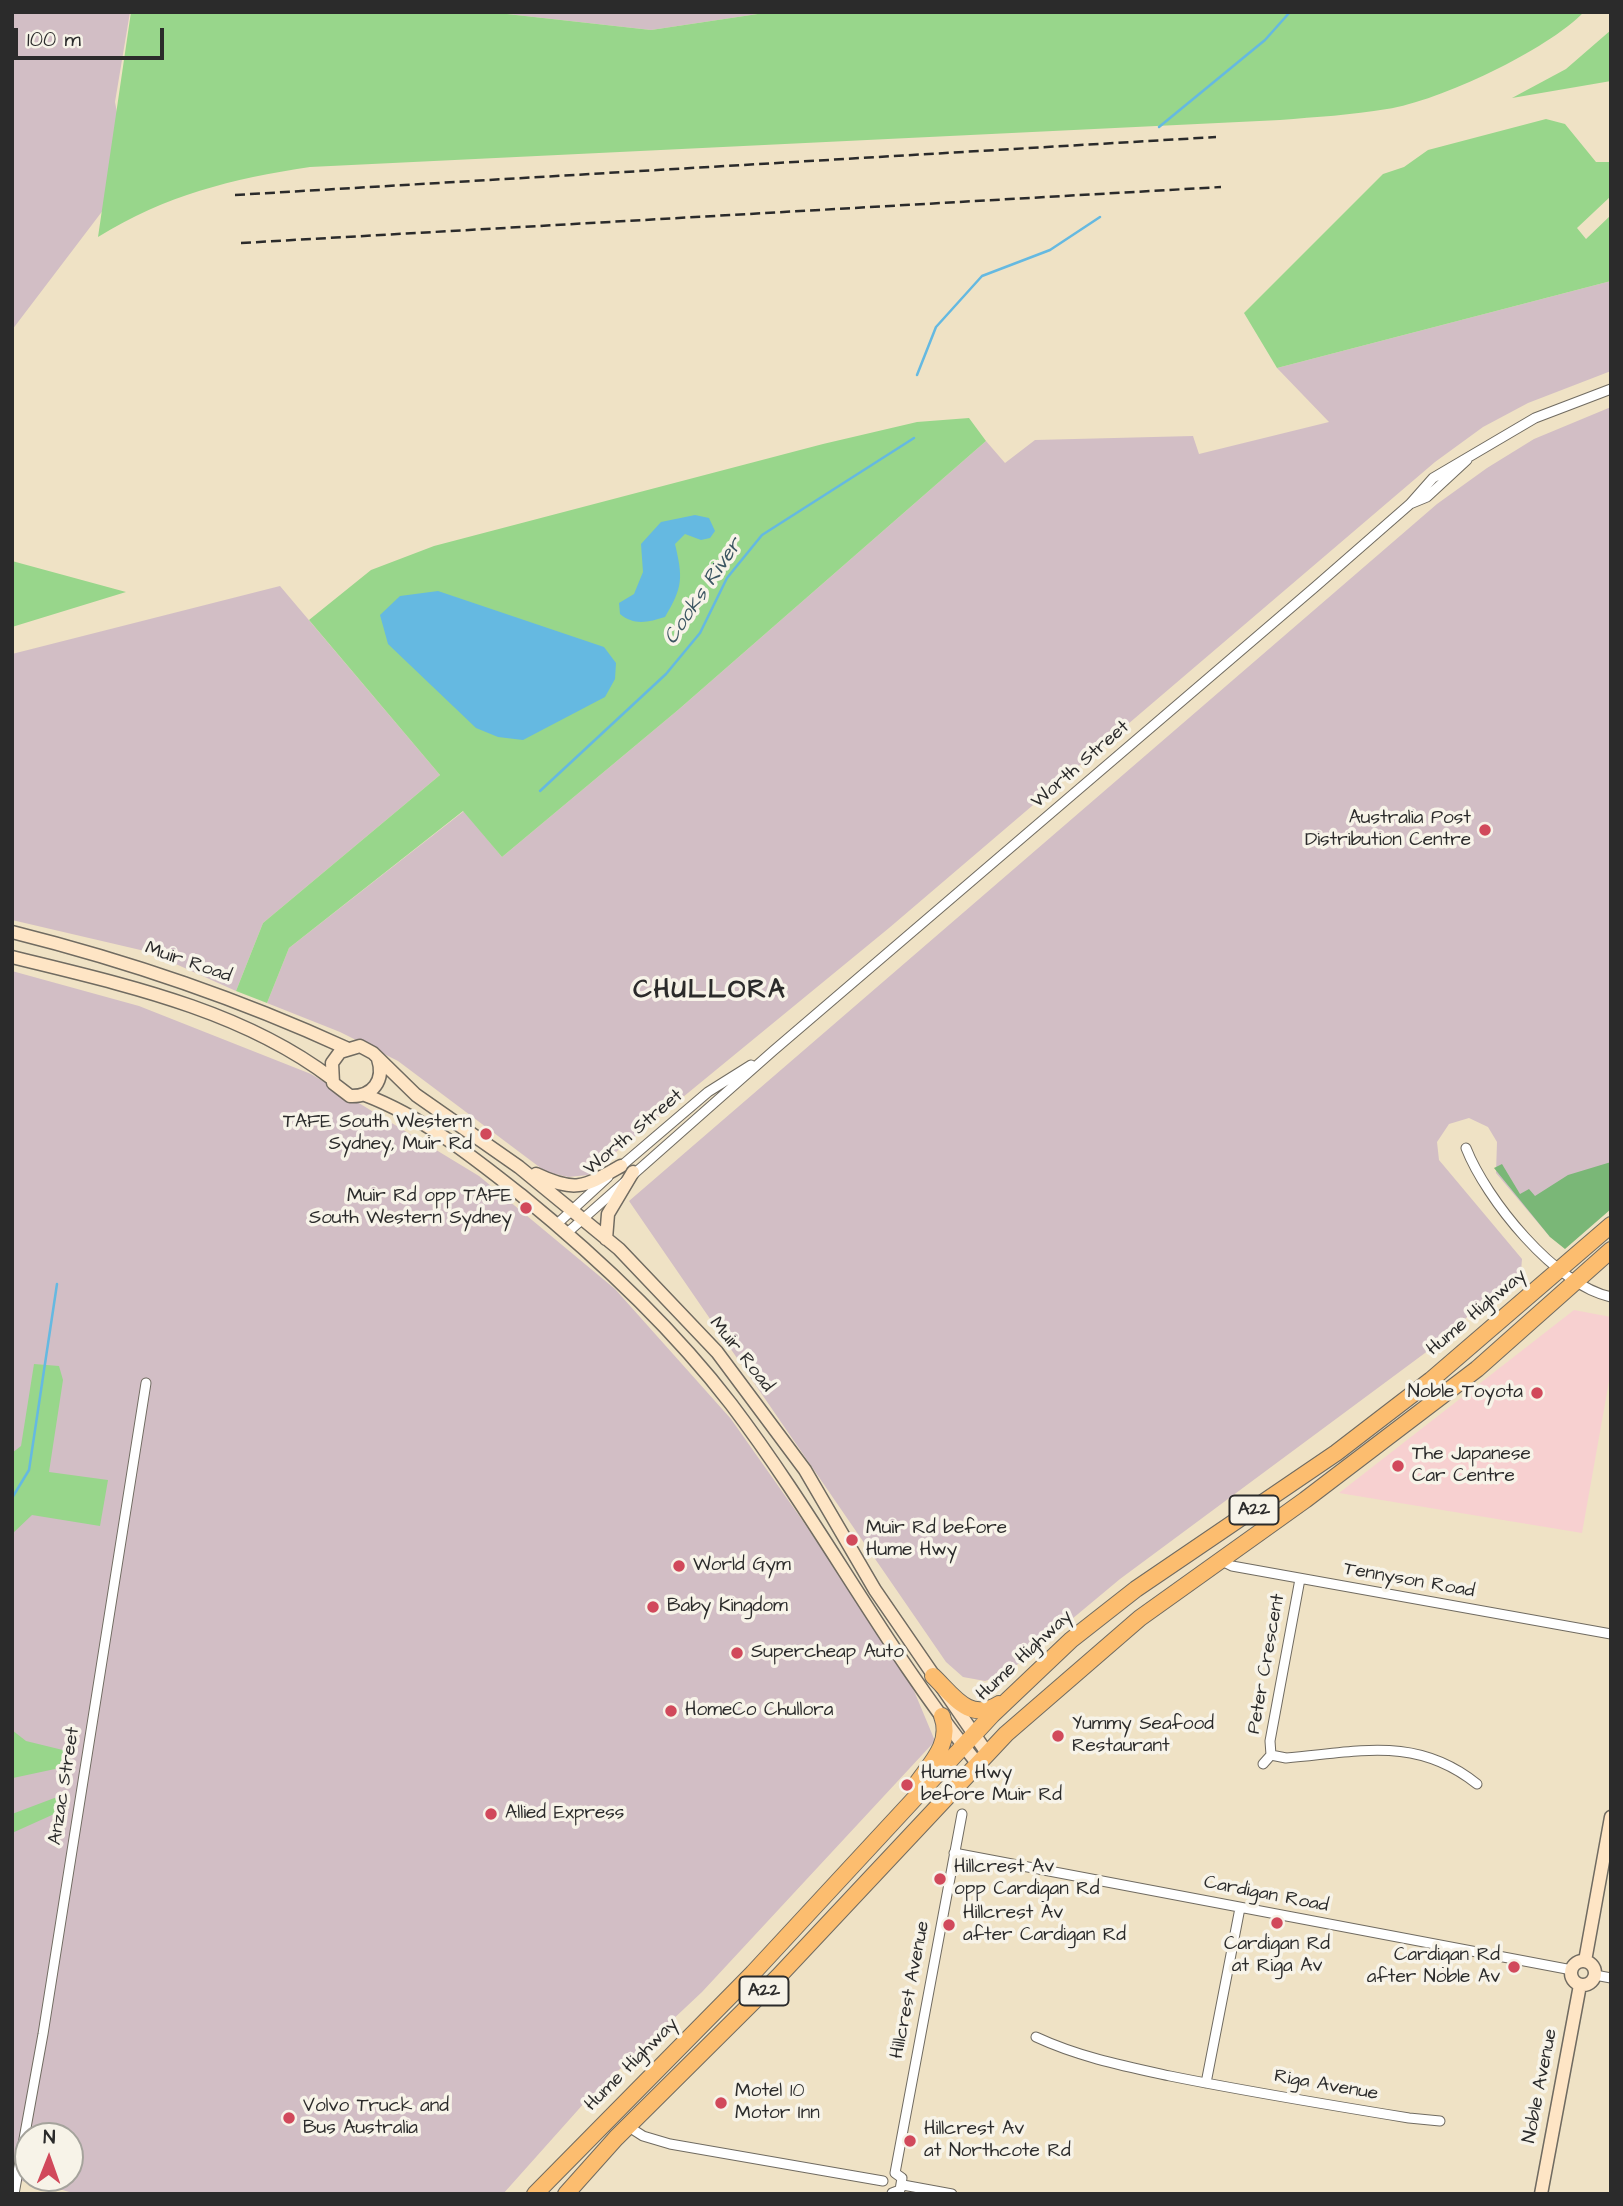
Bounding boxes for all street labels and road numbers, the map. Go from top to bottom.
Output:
street label: Worth Street [1027,716,1135,814]
street label: Muir Road [142,938,234,988]
street label: Worth Street [580,1085,688,1181]
street label: Hume Highway [1423,1265,1531,1361]
street label: Muir Road [704,1313,778,1397]
road number: A22 [1230,1496,1278,1525]
street label: Tennyson Road [1342,1558,1476,1604]
street label: Peter Crescent [1243,1592,1291,1736]
street label: Hume Highway [972,1606,1078,1706]
street label: Anzac Street [44,1725,86,1847]
street label: Cardigan Road [1202,1872,1330,1918]
street label: Hillcrest Avenue [886,1919,936,2061]
road number: A22 [740,1977,788,2006]
street label: Hume Highway [580,2013,684,2117]
street label: Noble Avenue [1519,2027,1563,2145]
street label: Riga Avenue [1272,2066,1380,2106]

